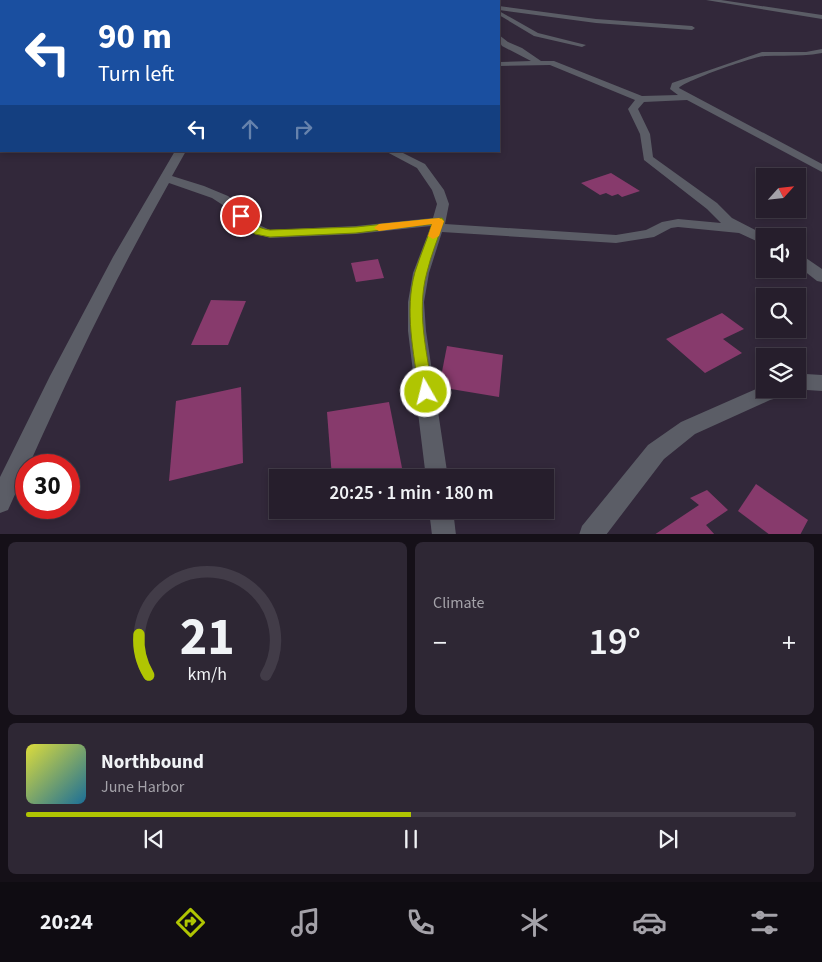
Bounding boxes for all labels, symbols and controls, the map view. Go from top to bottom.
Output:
text: 90 m [98,12,172,62]
icon: left [15,20,80,85]
text: Turn left [98,58,174,90]
icon: left [183,115,211,143]
icon: ahead [236,115,264,143]
icon: right [289,115,317,143]
north arrow [756,168,806,218]
map controls [756,168,806,398]
pin [220,195,262,237]
icon: arrive [227,202,255,230]
button: sound [756,228,806,278]
button: search [756,288,806,338]
button: layers [756,348,806,398]
position arrow [399,365,451,417]
speed limit sign: 30 [15,454,80,519]
text: 20:25 · 1 min · 180 m [329,480,494,507]
text: Climate [433,592,484,614]
text: 21 [180,601,235,675]
text: 19° [588,615,641,669]
text: − [433,623,447,663]
text: + [782,623,796,663]
text: km/h [188,662,227,687]
text: Northbound [101,749,204,776]
text: June Harbor [101,776,184,798]
icon: previous [140,825,168,853]
icon: pause [397,825,425,853]
icon: next [654,825,682,853]
icon: directions [173,905,208,940]
icon: music [288,905,323,940]
icon: phone [403,905,438,940]
icon: climate [517,905,552,940]
icon: car [632,905,667,940]
icon: filters [747,905,782,940]
text: 20:24 [40,906,93,938]

